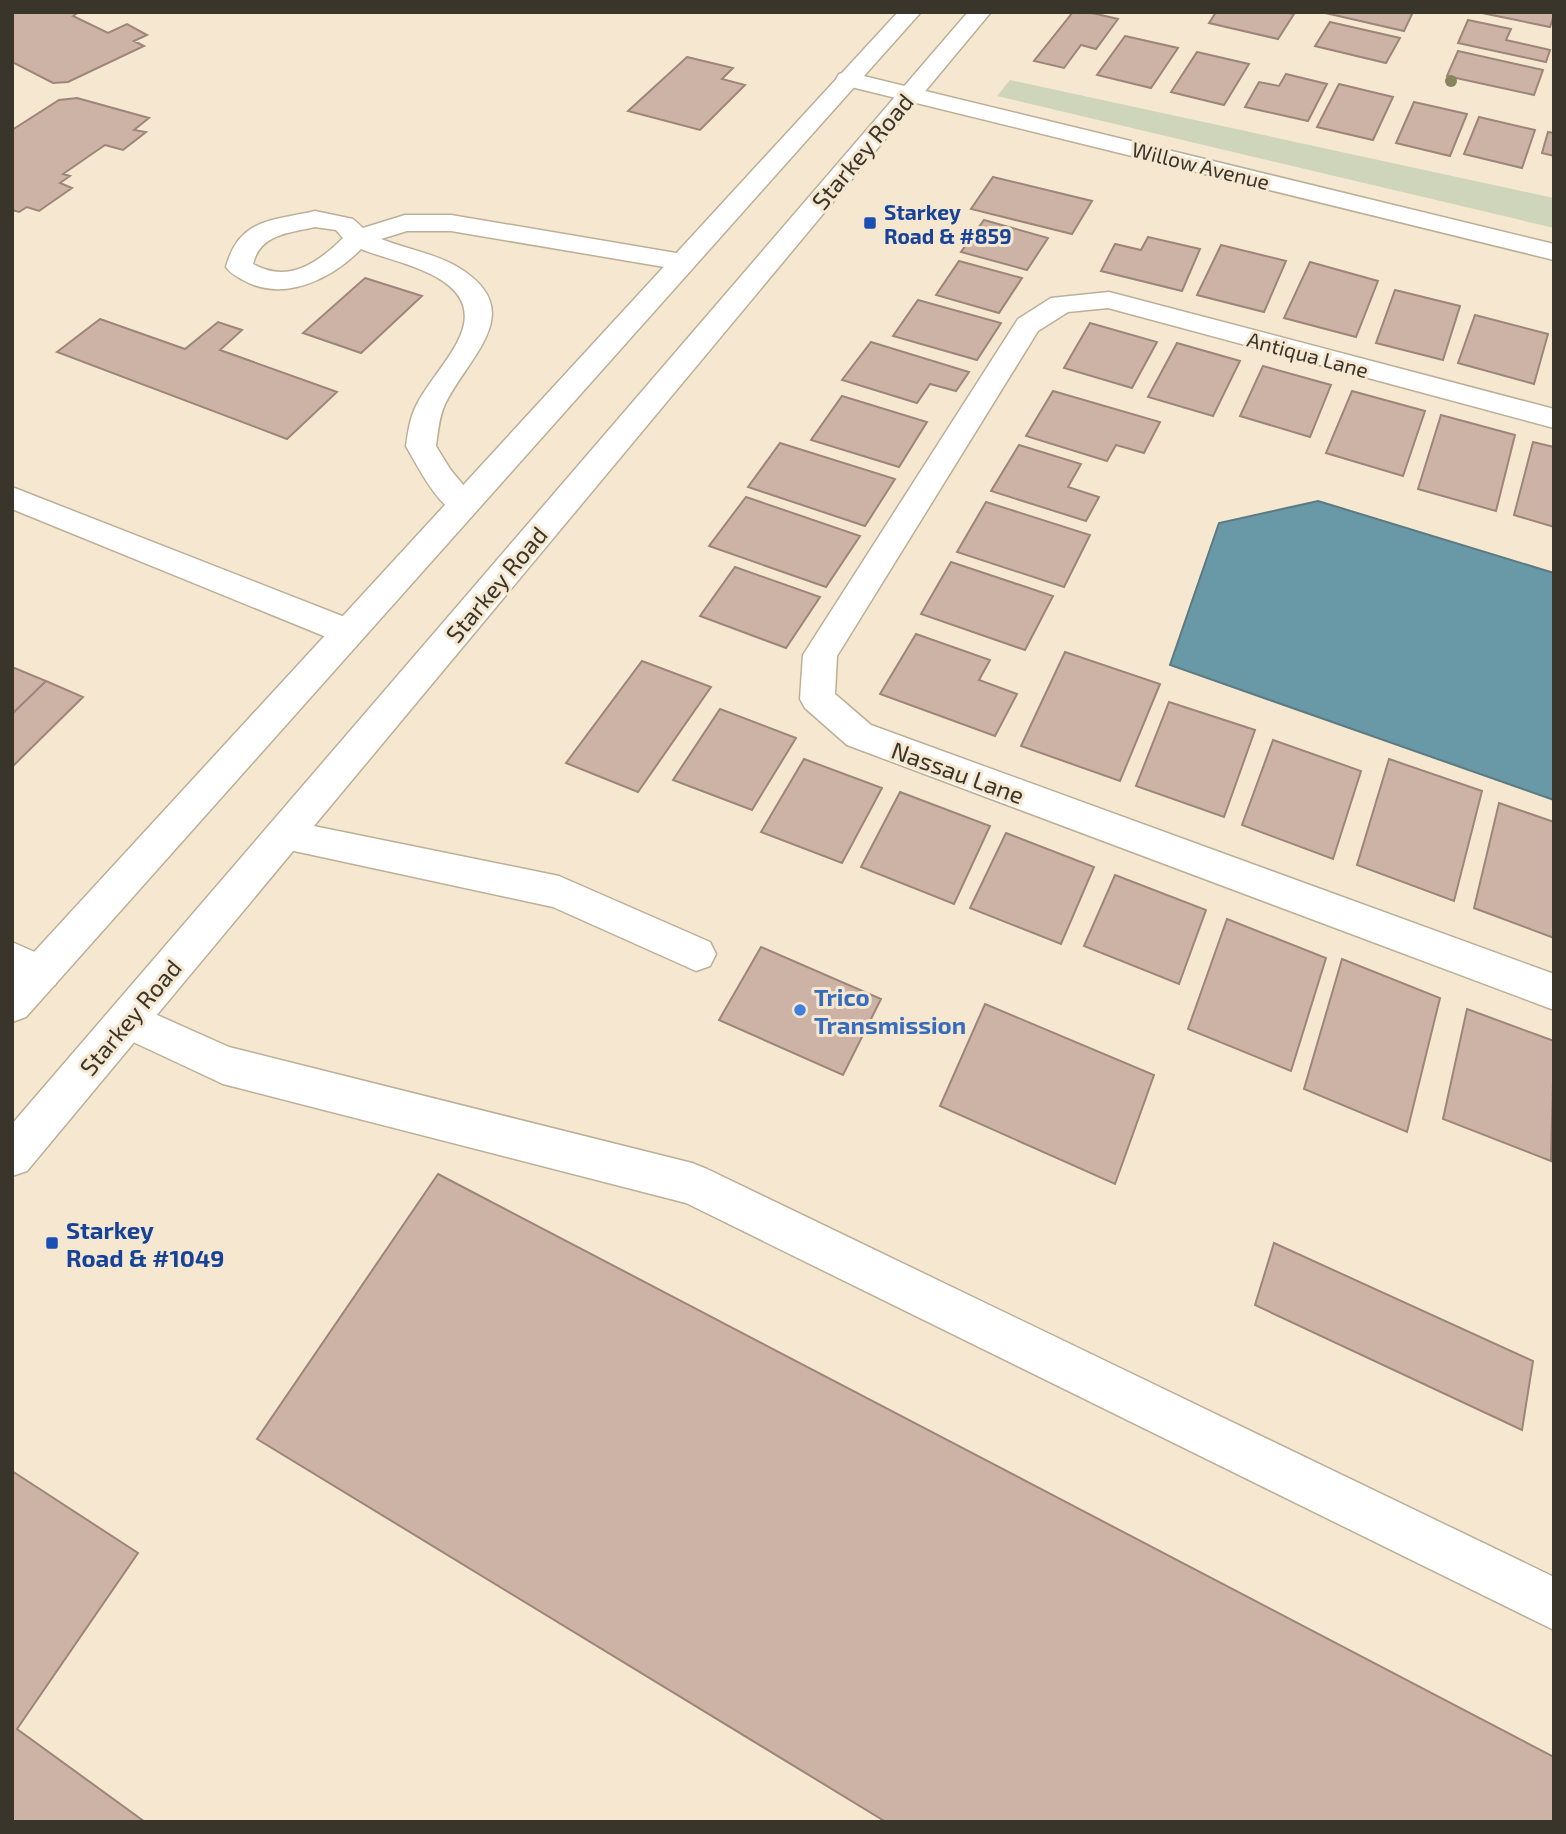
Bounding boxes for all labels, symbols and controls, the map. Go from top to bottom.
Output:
street label: Starkey Road [805,87,919,215]
street label: Willow Avenue [1130,136,1272,194]
place label: Starkey Road & #859 [884,199,1012,248]
marker: Starkey Road & #859 [862,215,878,231]
street label: Antiqua Lane [1245,326,1371,382]
street label: Starkey Road [439,520,553,648]
street label: Nassau Lane [888,735,1028,809]
street label: Starkey Road [73,953,187,1081]
place label: Trico Transmission [814,982,966,1039]
marker: Trico Transmission [792,1002,808,1018]
place label: Starkey Road & #1049 [66,1215,224,1272]
marker: Starkey Road & #1049 [44,1235,60,1251]

